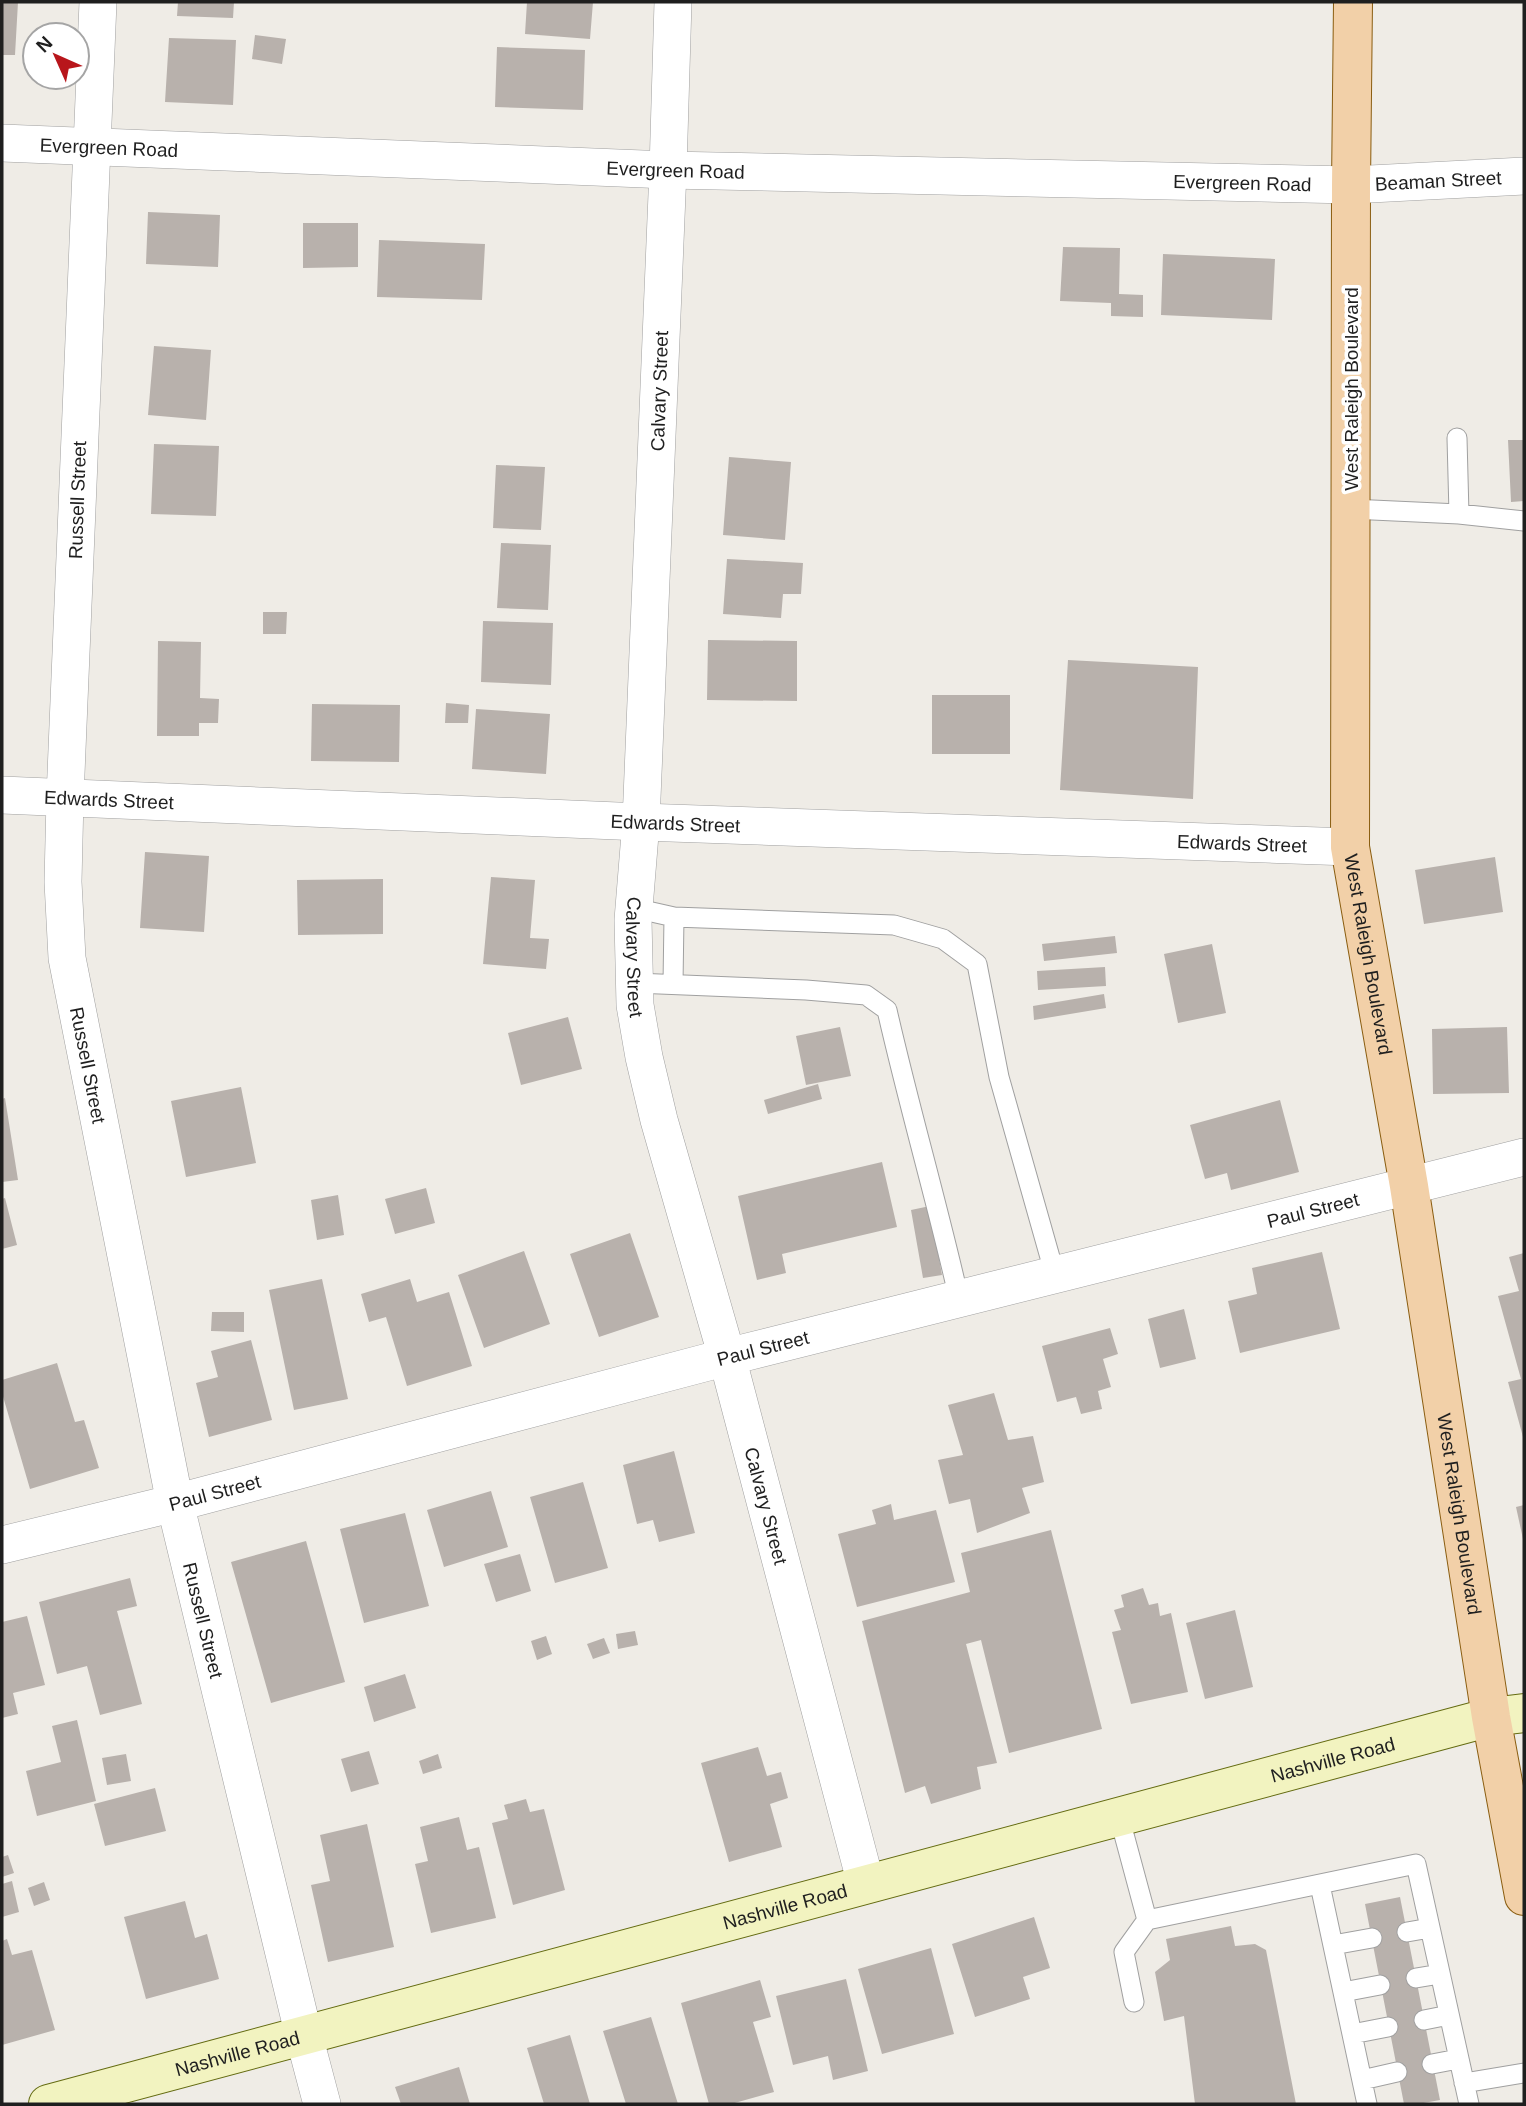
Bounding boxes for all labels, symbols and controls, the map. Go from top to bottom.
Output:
north arrow [21,21,91,91]
text: N [32,32,57,57]
street label: Evergreen Road [39,135,179,161]
street label: Evergreen Road [606,158,745,183]
street label: Beaman Street [1374,167,1503,195]
street label: Evergreen Road [1173,171,1312,195]
street label: West Raleigh Boulevard [1341,287,1362,491]
street label: Calvary Street [647,330,672,452]
street label: Russell Street [65,440,90,559]
street label: Edwards Street [43,787,175,813]
street label: Edwards Street [610,811,741,837]
street label: Edwards Street [1177,831,1308,857]
street label: West Raleigh Boulevard [1340,852,1396,1057]
street label: Calvary Street [622,896,647,1020]
street label: Russell Street [66,1005,110,1126]
street label: Paul Street [1265,1189,1362,1232]
street label: Paul Street [715,1327,812,1370]
street label: West Raleigh Boulevard [1433,1412,1485,1616]
street label: Calvary Street [740,1445,791,1568]
street label: Paul Street [167,1471,264,1515]
street label: Russell Street [179,1560,227,1681]
street label: Nashville Road [1268,1733,1397,1787]
street label: Nashville Road [721,1880,850,1934]
street label: Nashville Road [173,2027,302,2080]

